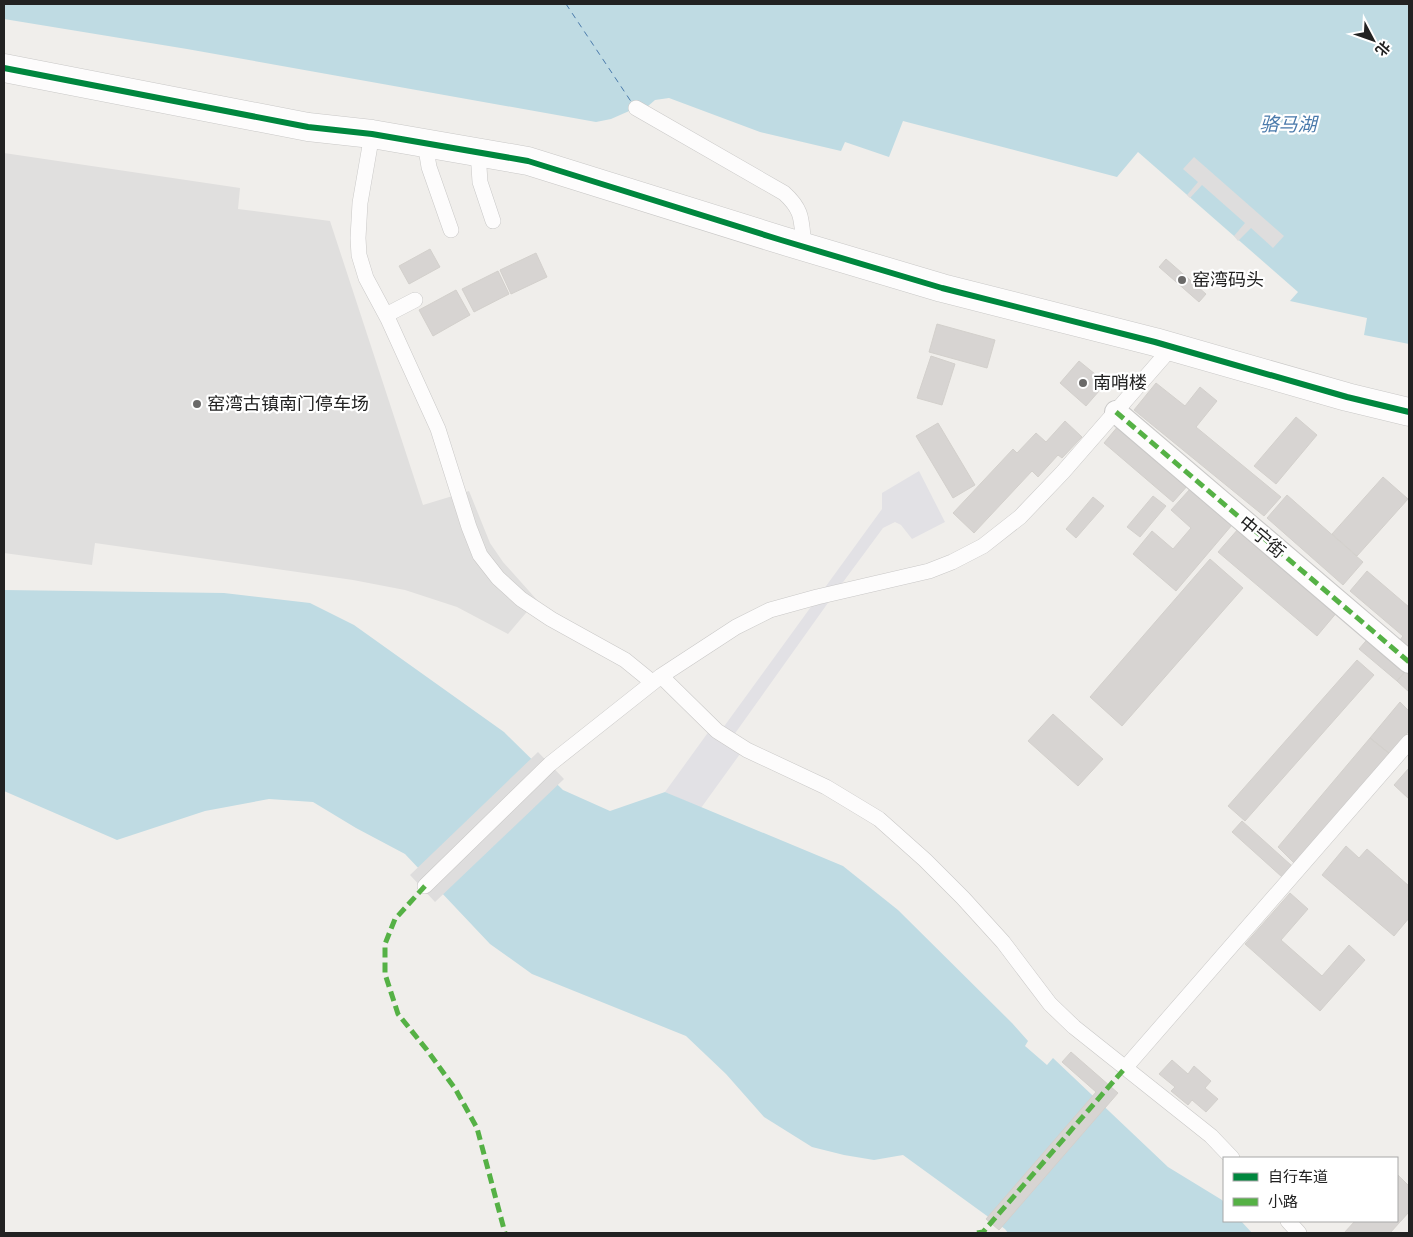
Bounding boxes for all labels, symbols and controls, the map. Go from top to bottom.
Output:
north arrow [1348,15,1398,65]
text: 北 [1372,38,1393,58]
water label: 骆马湖 [1259,114,1319,135]
place label: 窑湾码头 [1192,270,1264,290]
marker: 窑湾码头 [1176,274,1188,286]
place label: 南哨楼 [1093,373,1147,393]
marker: 南哨楼 [1077,377,1089,389]
place label: 窑湾古镇南门停车场 [207,394,369,414]
marker: 窑湾古镇南门停车场 [191,398,203,410]
street label: 中宁街 [1235,512,1289,562]
legend [1223,1157,1398,1222]
text: 自行车道 [1268,1169,1328,1185]
text: 小路 [1268,1194,1298,1210]

